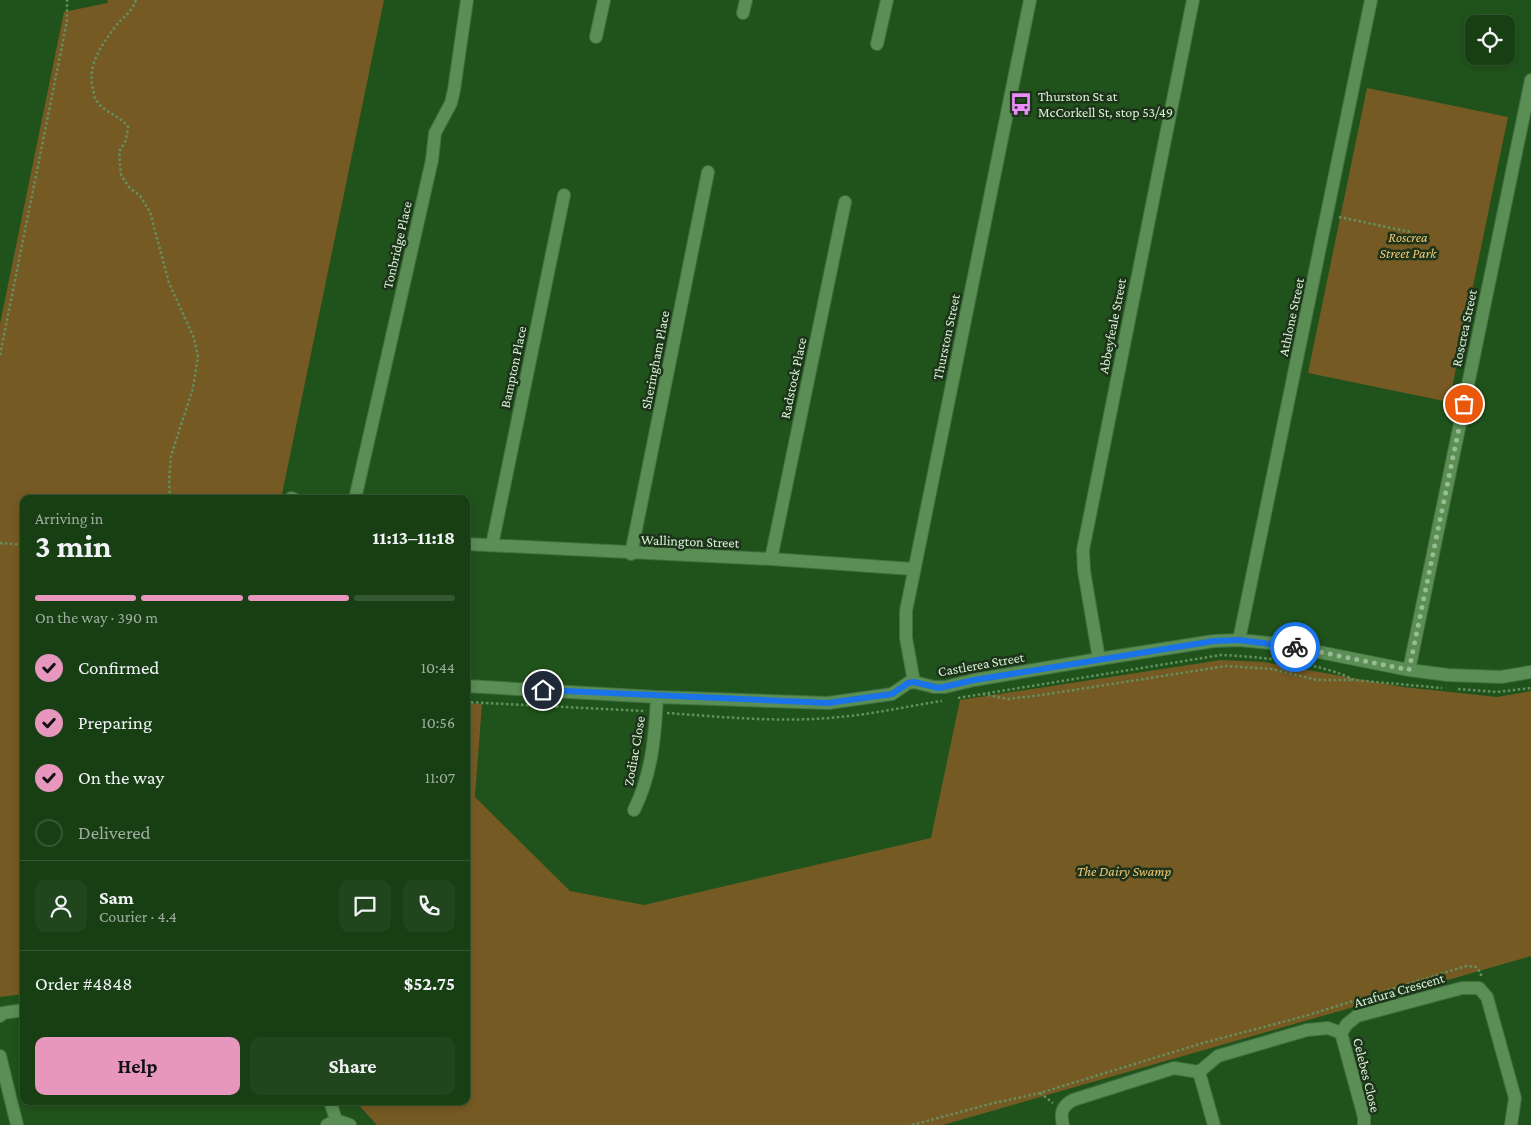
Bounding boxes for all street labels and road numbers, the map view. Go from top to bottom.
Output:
street label: Tonbridge Place [379,200,415,290]
street label: Athlone Street [1275,276,1307,358]
street label: Abbeyfeale Street [1095,277,1129,375]
street label: Roscrea Street [1448,288,1480,368]
street label: Thurston Street [929,292,963,381]
street label: Sheringham Place [638,309,672,411]
street label: Bampton Place [496,325,530,409]
street label: Radstock Place [777,336,809,420]
street label: Wallington Street [641,531,740,551]
street label: Castlerea Street [937,648,1026,679]
street label: Zodiac Close [620,715,648,787]
street label: Arafura Crescent [1352,969,1446,1011]
street label: Celebes Close [1350,1036,1384,1114]

